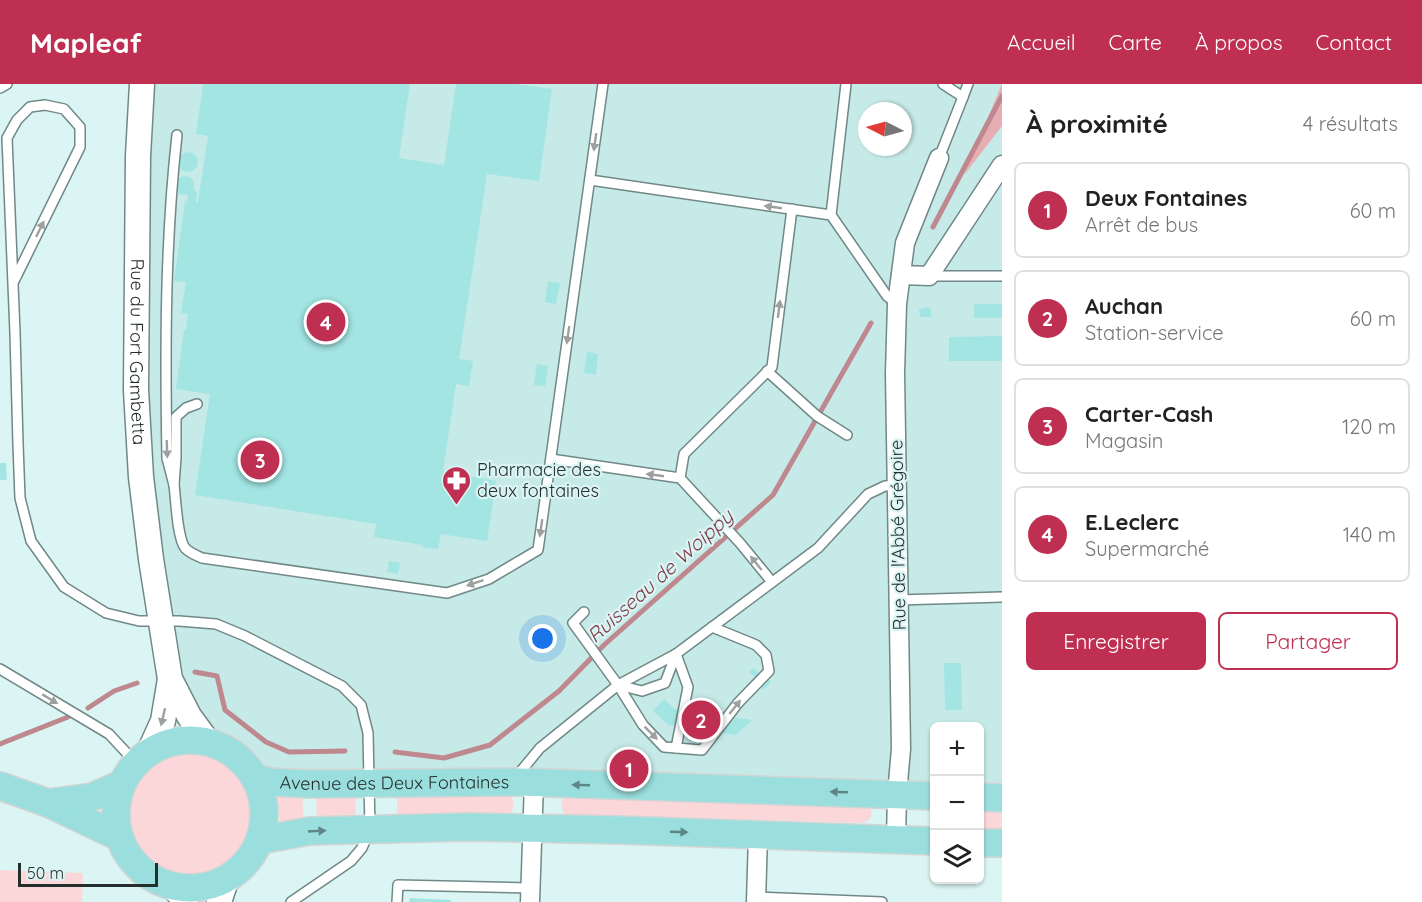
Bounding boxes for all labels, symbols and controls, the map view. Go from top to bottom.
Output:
text: Mapleaf [30,25,142,60]
text: Accueil [1007,29,1076,55]
text: Carte [1109,29,1162,55]
text: À propos [1195,29,1283,55]
text: Contact [1316,29,1392,55]
north arrow [858,102,912,156]
text: À proximité [1026,107,1168,140]
text: 4 résultats [1303,111,1398,136]
one-way arrow [590,133,600,152]
text: Deux Fontaines [1085,184,1247,212]
text: 1 [1044,198,1051,223]
text: 60 m [1350,198,1396,223]
one-way arrow [763,202,782,211]
text: Arrêt de bus [1085,212,1198,237]
one-way arrow [35,220,44,237]
street label: Rue du Fort Gambetta [125,258,151,446]
text: Auchan [1085,292,1163,320]
one-way arrow [775,299,784,318]
pin: 4 [306,300,346,344]
text: 2 [1042,306,1053,331]
text: 60 m [1350,306,1396,331]
text: Station-service [1085,320,1224,345]
one-way arrow [564,326,573,345]
text: Carter-Cash [1085,400,1213,428]
text: 3 [1042,414,1053,439]
text: 120 m [1342,414,1396,439]
text: Magasin [1085,428,1163,453]
pin: 3 [240,438,280,482]
street label: Rue de l'Abbé Grégoire [884,439,911,631]
one-way arrow [162,440,171,459]
place label: Pharmacie des deux fontaines [477,458,601,502]
pharmacy icon: Pharmacie des deux fontaines [440,464,472,506]
one-way arrow [645,470,664,479]
water label: Ruisseau de Woippy [582,502,739,648]
text: E.Leclerc [1085,508,1179,536]
one-way arrow [537,519,546,538]
text: 4 [1042,522,1053,547]
text: 140 m [1343,522,1396,547]
text: Supermarché [1085,536,1209,561]
one-way arrow [751,555,763,570]
one-way arrow [466,579,484,589]
button: Enregistrer [1026,612,1206,670]
button: Partager [1218,612,1398,670]
your location [528,624,557,653]
one-way arrow [42,694,58,705]
pin: 2 [682,698,720,742]
one-way arrow [728,699,741,715]
one-way arrow [158,708,167,727]
map controls [930,722,984,884]
button: + [930,722,984,776]
one-way arrow [643,726,657,740]
pin: 1 [610,746,648,792]
street label: Avenue des Deux Fontaines [279,770,509,795]
button: − [930,776,984,830]
one-way arrow [571,780,590,789]
one-way arrow [829,787,848,796]
one-way arrow [308,826,327,836]
one-way arrow [669,828,688,837]
button: layers [930,830,984,884]
scale bar [18,860,158,888]
text: 50 m [27,863,64,883]

